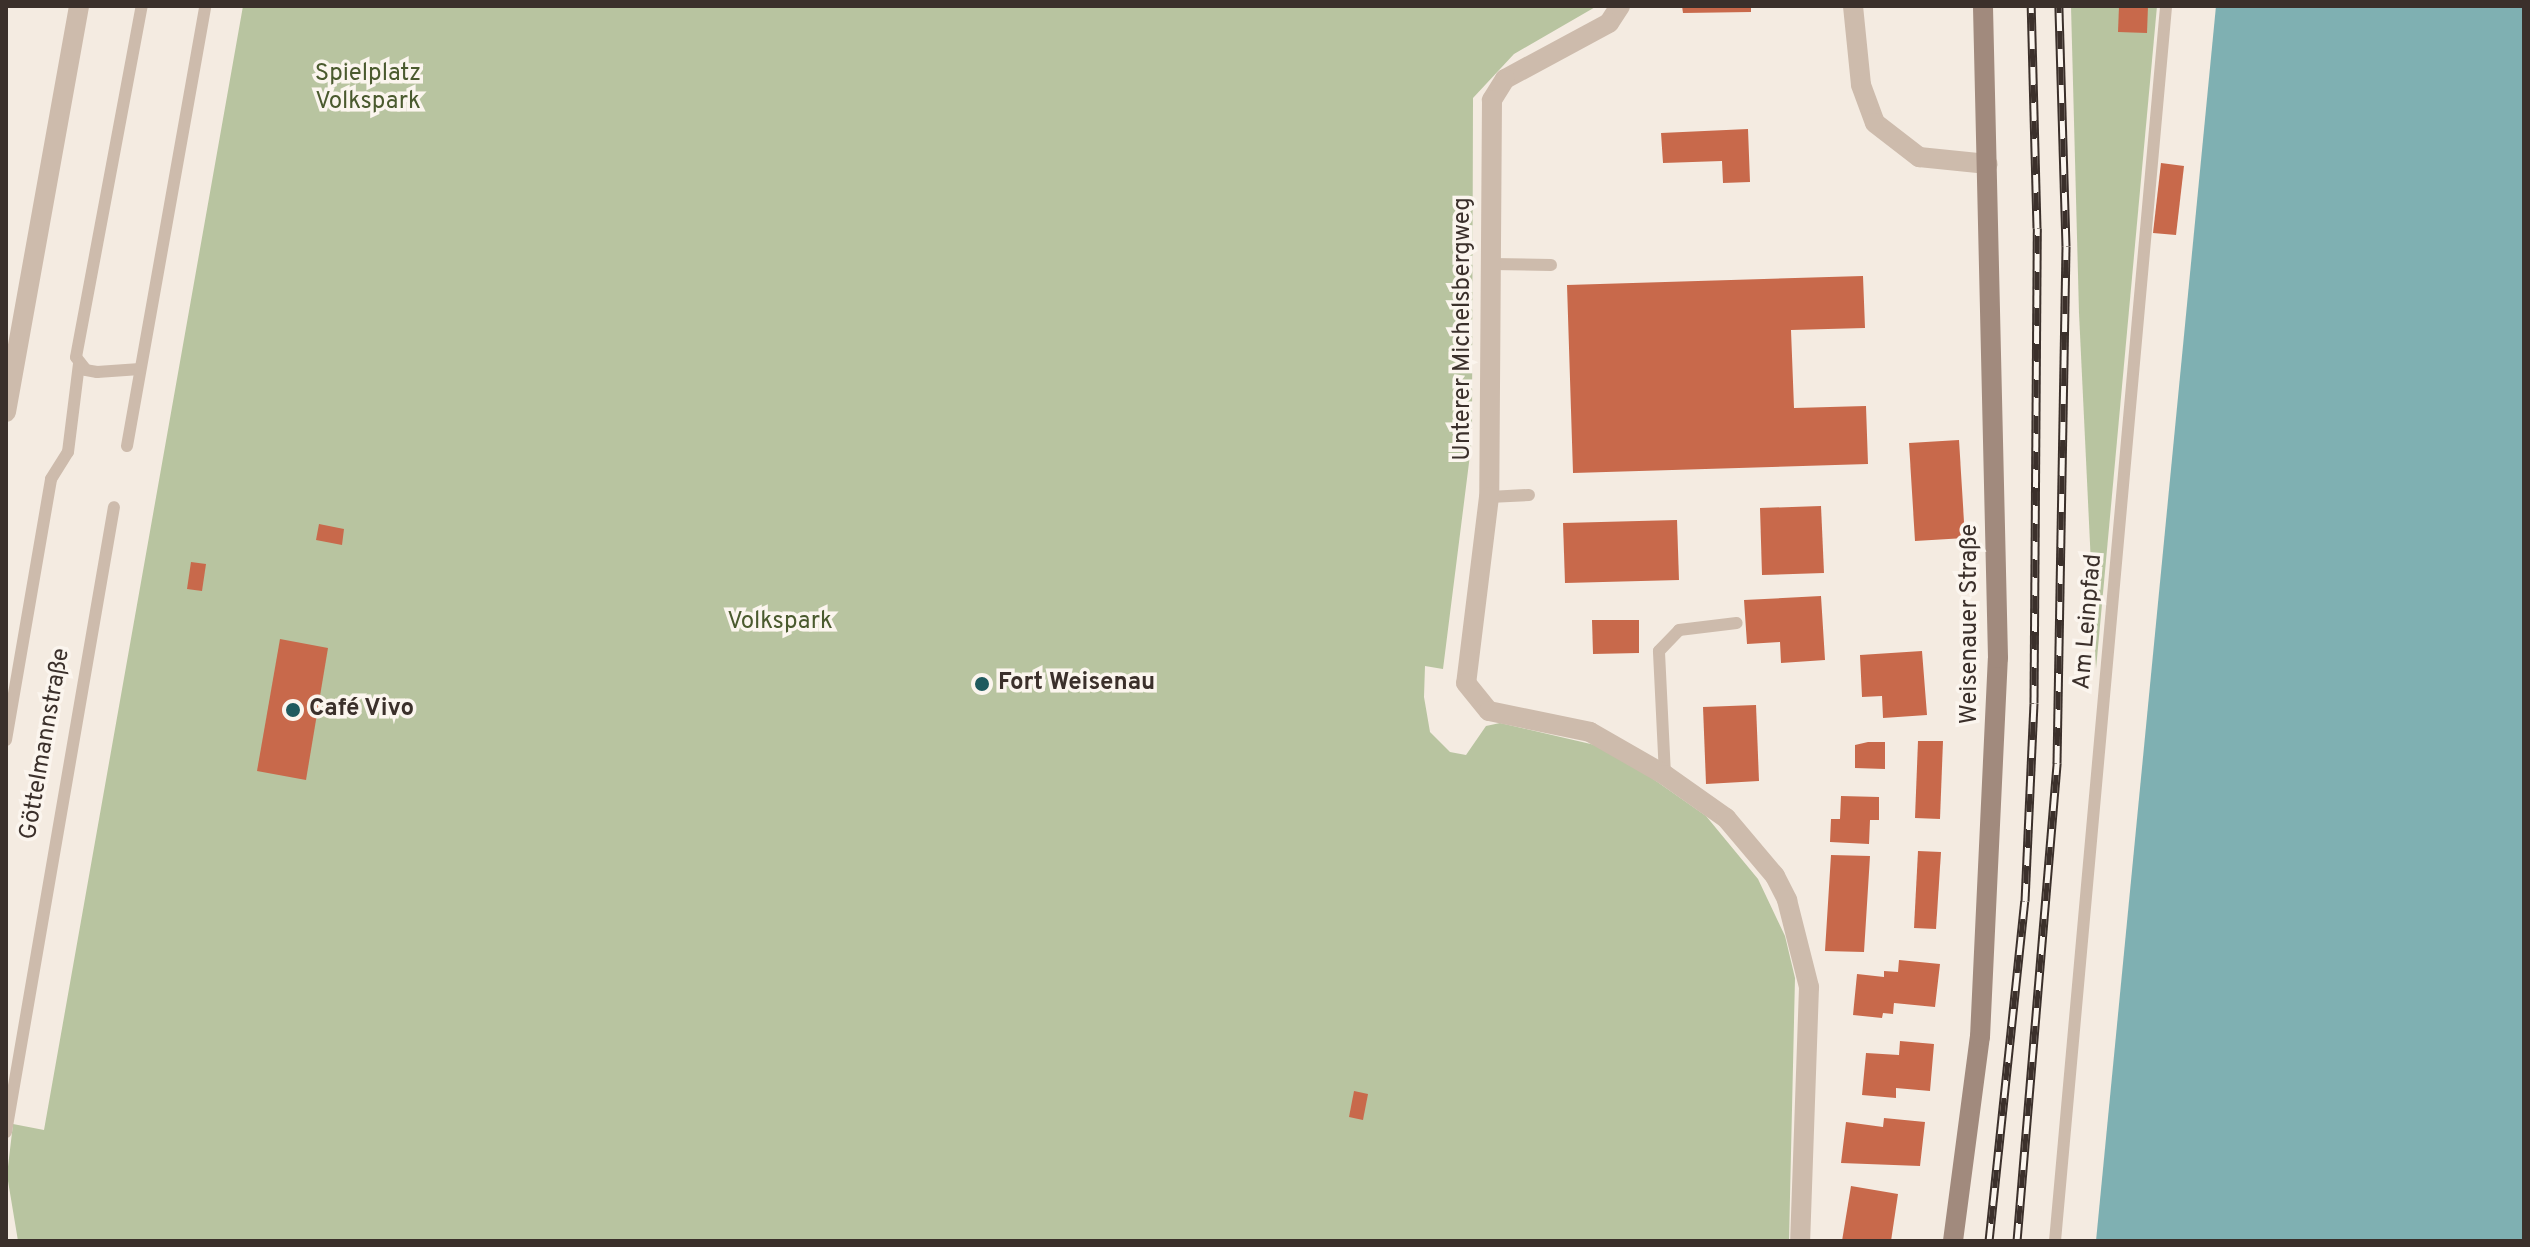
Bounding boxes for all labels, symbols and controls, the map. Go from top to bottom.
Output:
park label: Spielplatz Volkspark [315,61,421,117]
street label: Unterer Michelsbergweg [1450,197,1478,461]
street label: Weisenauer Straße [1957,524,1985,724]
street label: Am Leinpfad [2069,553,2109,691]
park label: Volkspark [727,609,833,637]
street label: Göttelmannstraße [15,646,77,842]
place label: Fort Weisenau [998,670,1155,698]
marker: Fort Weisenau [973,675,991,693]
place label: Café Vivo [309,696,415,724]
marker: Café Vivo [284,701,302,719]

